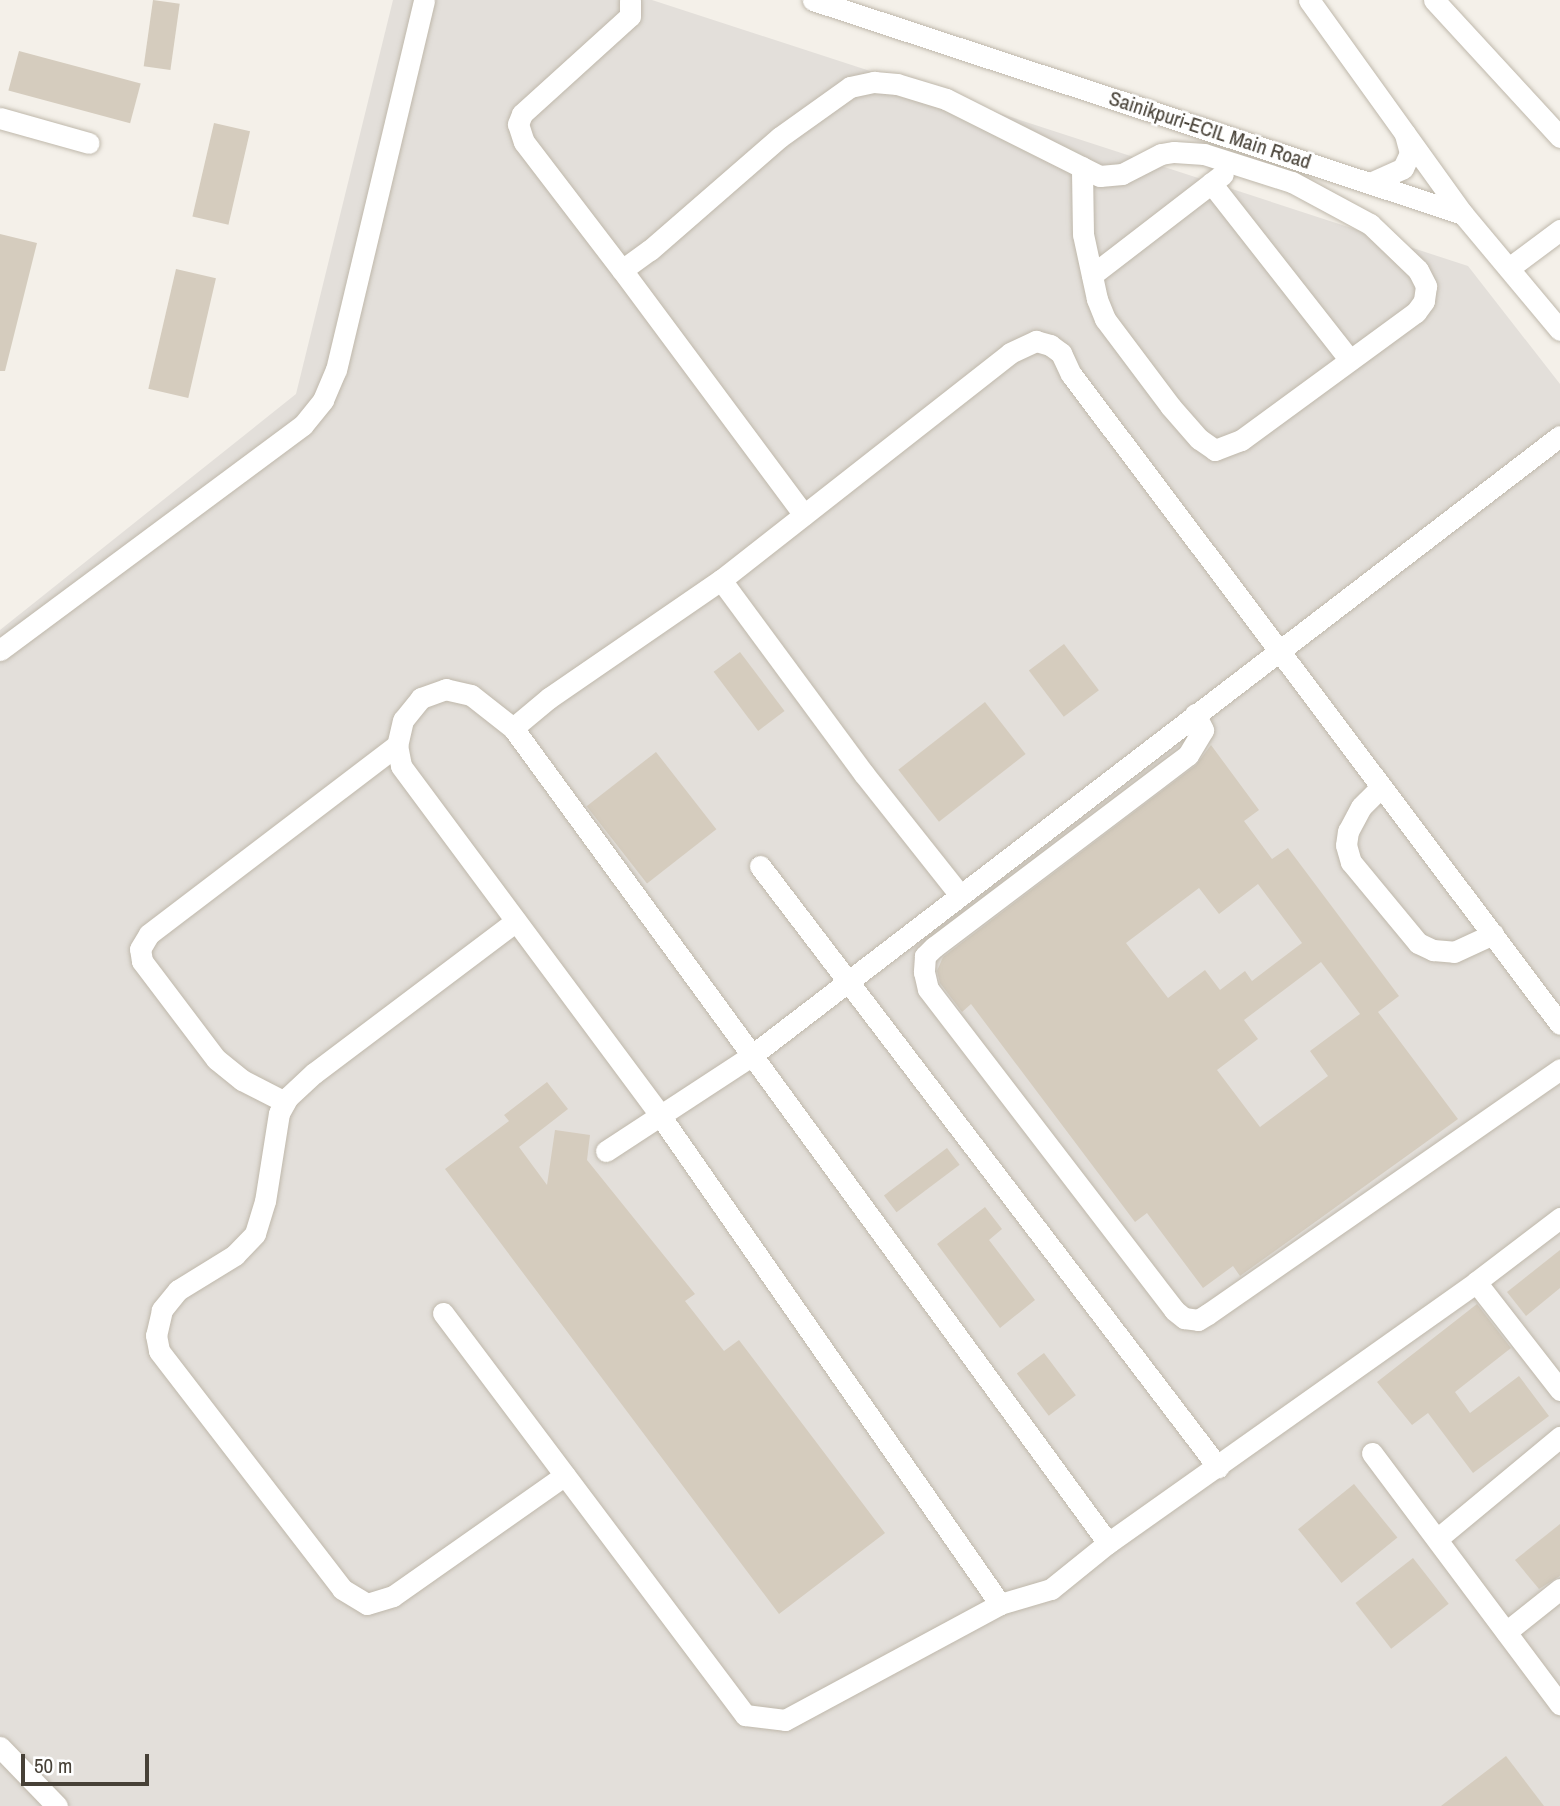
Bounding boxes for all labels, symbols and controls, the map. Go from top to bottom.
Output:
street label: Sainikpuri-ECIL Main Road [1106,85,1314,175]
scale bar [24,1740,152,1784]
text: 50 m [34,1751,72,1780]

